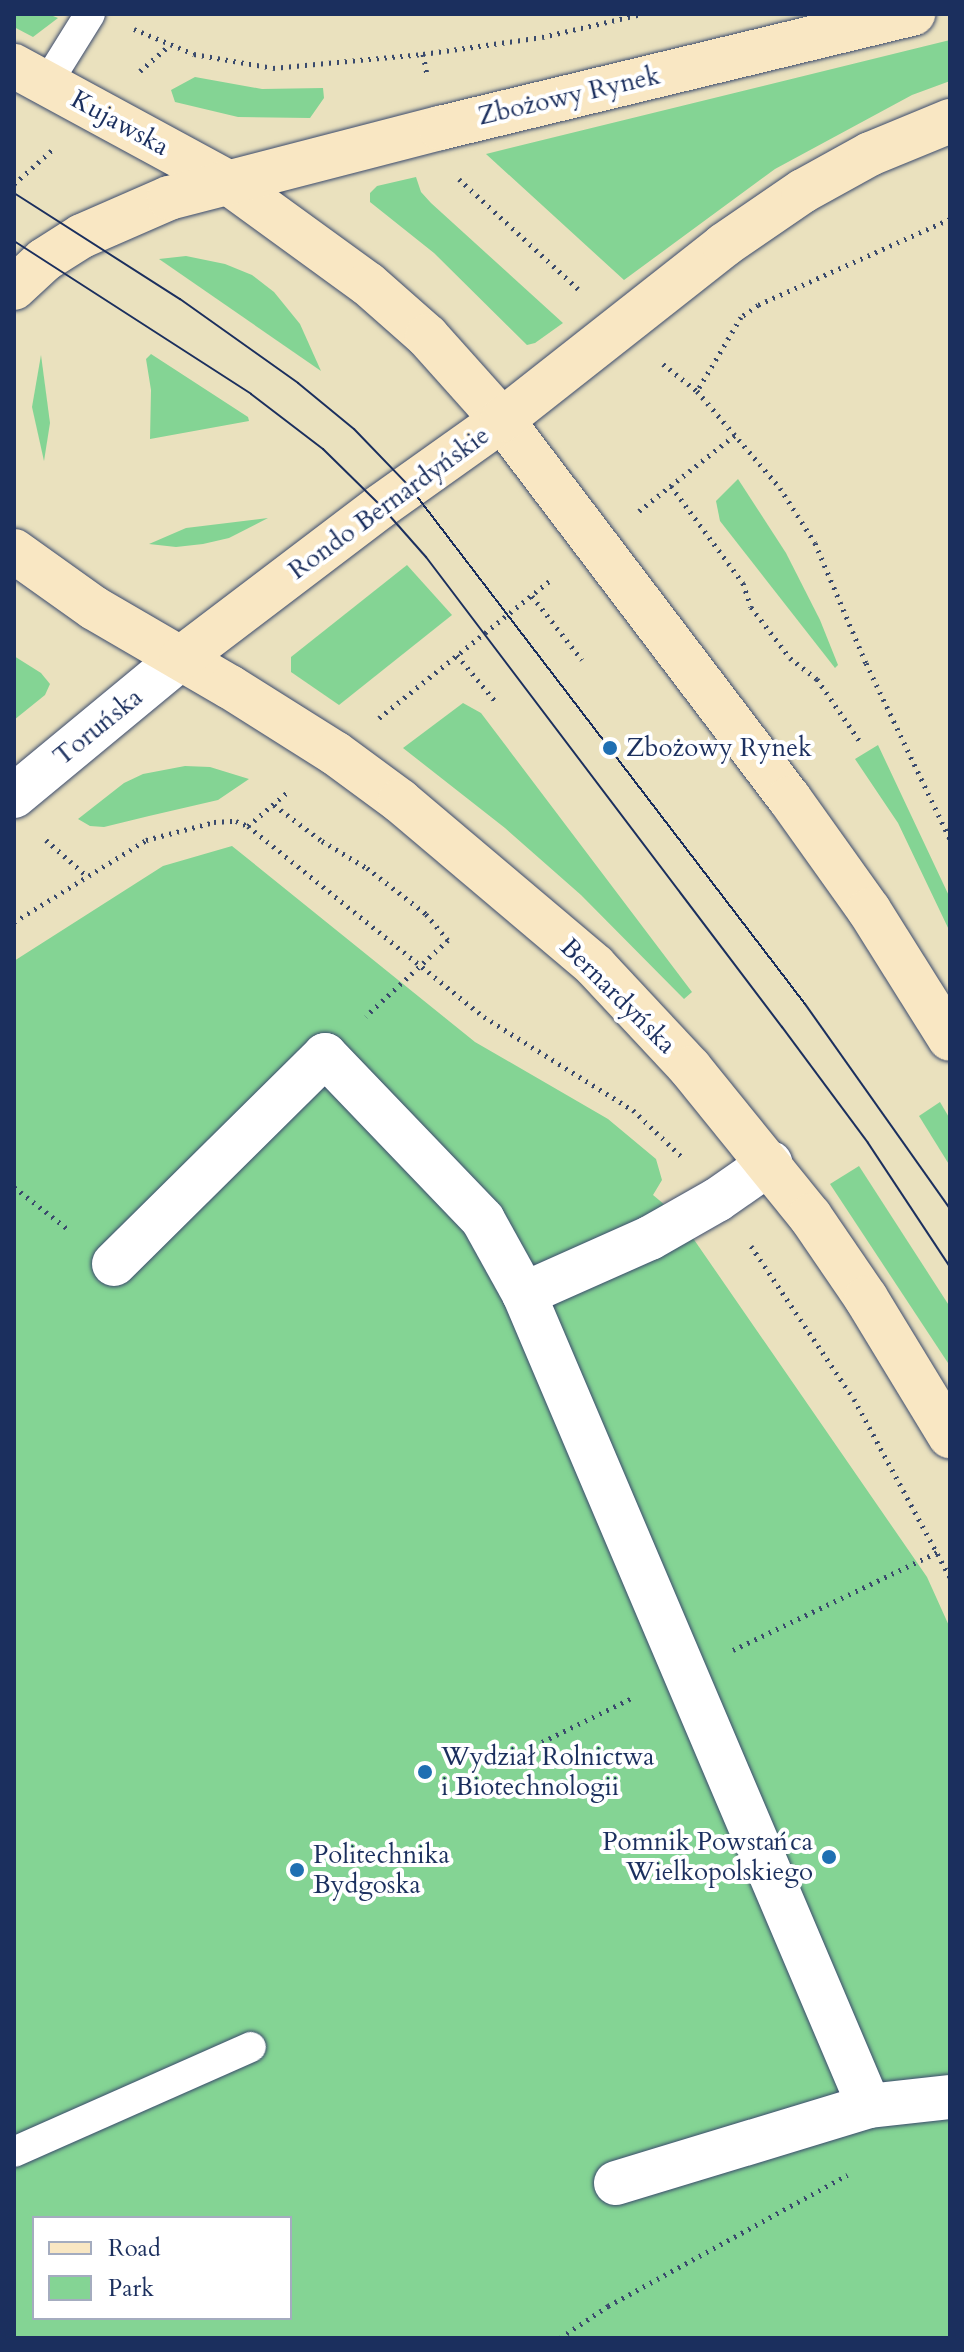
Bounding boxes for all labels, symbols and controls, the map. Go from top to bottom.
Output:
street label: Zbożowy Rynek [475,60,663,132]
street label: Kujawska [66,83,174,163]
street label: Rondo Bernardyńskie [283,420,495,586]
street label: Toruńska [47,682,149,772]
place label: Zbożowy Rynek [626,732,812,764]
marker: Zbożowy Rynek [601,739,619,757]
street label: Bernardyńska [554,932,682,1060]
place label: Wydział Rolnictwa i Biotechnologii [441,1741,655,1802]
marker: Wydział Rolnictwa i Biotechnologii [416,1763,434,1781]
place label: Pomnik Powstańca Wielkopolskiego [602,1826,813,1888]
place label: Politechnika Bydgoska [313,1839,450,1900]
marker: Pomnik Powstańca Wielkopolskiego [820,1848,838,1866]
marker: Politechnika Bydgoska [288,1861,306,1879]
legend [32,2216,292,2320]
text: Road [108,2232,161,2265]
text: Park [108,2272,154,2305]

